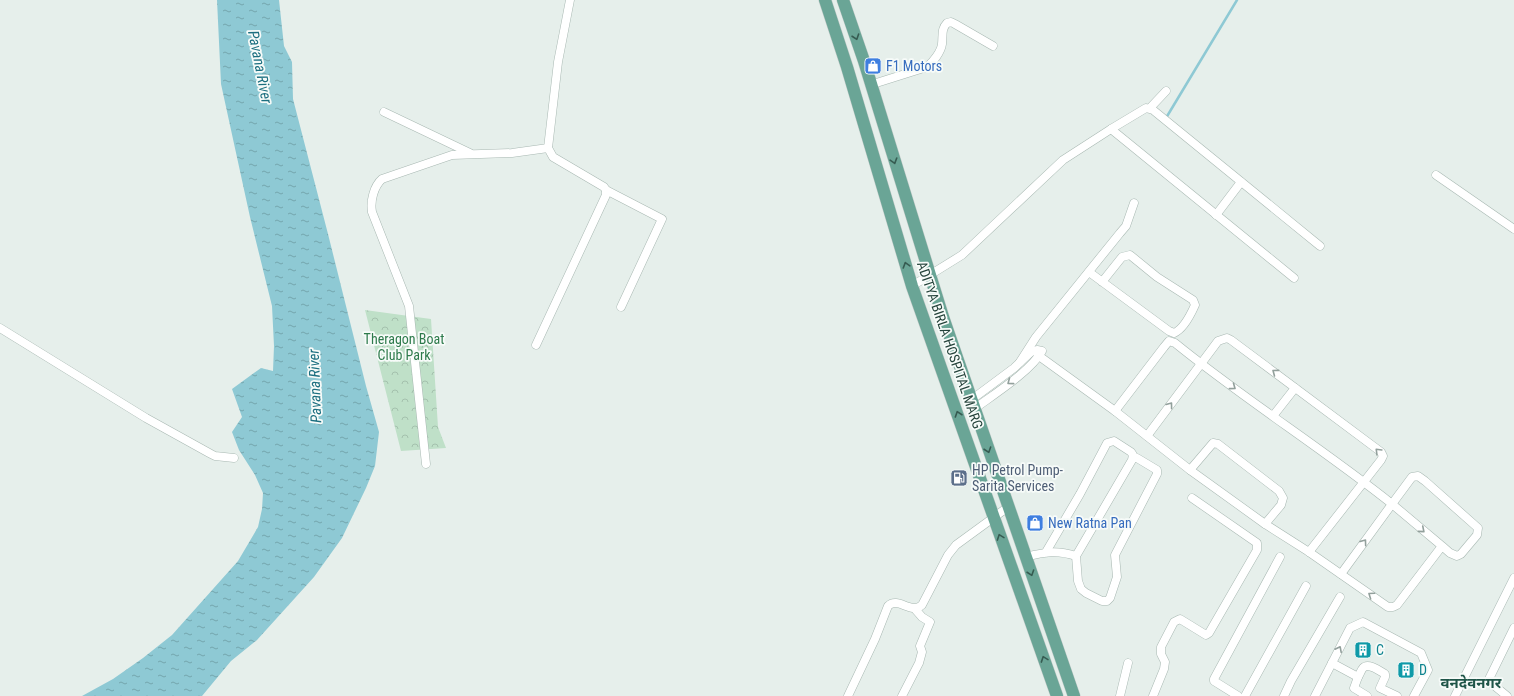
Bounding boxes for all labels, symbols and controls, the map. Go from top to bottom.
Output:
water label: Pavana River [244,29,276,105]
one-way arrow [851,33,859,40]
shop icon: F1 Motors [863,56,883,76]
place label: F1 Motors [886,58,942,74]
one-way arrow [889,157,898,164]
street label: ADITYA BIRLA HOSPITAL MARG [914,259,986,431]
one-way arrow [902,261,911,268]
park label: Theragon Boat Club Park [364,331,444,363]
water label: Pavana River [305,348,325,423]
one-way arrow [1272,370,1279,377]
one-way arrow [1007,377,1014,385]
one-way arrow [1228,382,1235,389]
one-way arrow [1166,402,1173,409]
one-way arrow [954,410,963,417]
one-way arrow [983,446,992,453]
one-way arrow [1375,448,1383,456]
place label: HP Petrol Pump- Sarita Services [972,462,1064,494]
fuel station icon: HP Petrol Pump- Sarita Services [949,468,969,488]
shop icon: New Ratna Pan [1025,513,1045,533]
place label: New Ratna Pan [1048,515,1132,531]
one-way arrow [1417,525,1425,532]
one-way arrow [997,533,1005,540]
one-way arrow [1359,540,1366,547]
one-way arrow [1026,569,1035,576]
one-way arrow [1368,592,1375,600]
building icon: C [1353,640,1373,660]
place label: C [1376,642,1384,658]
one-way arrow [1334,646,1342,653]
one-way arrow [1040,656,1049,663]
building icon: D [1396,660,1416,680]
place label: D [1419,662,1427,678]
district label: वनदेवनगर [1441,674,1502,692]

